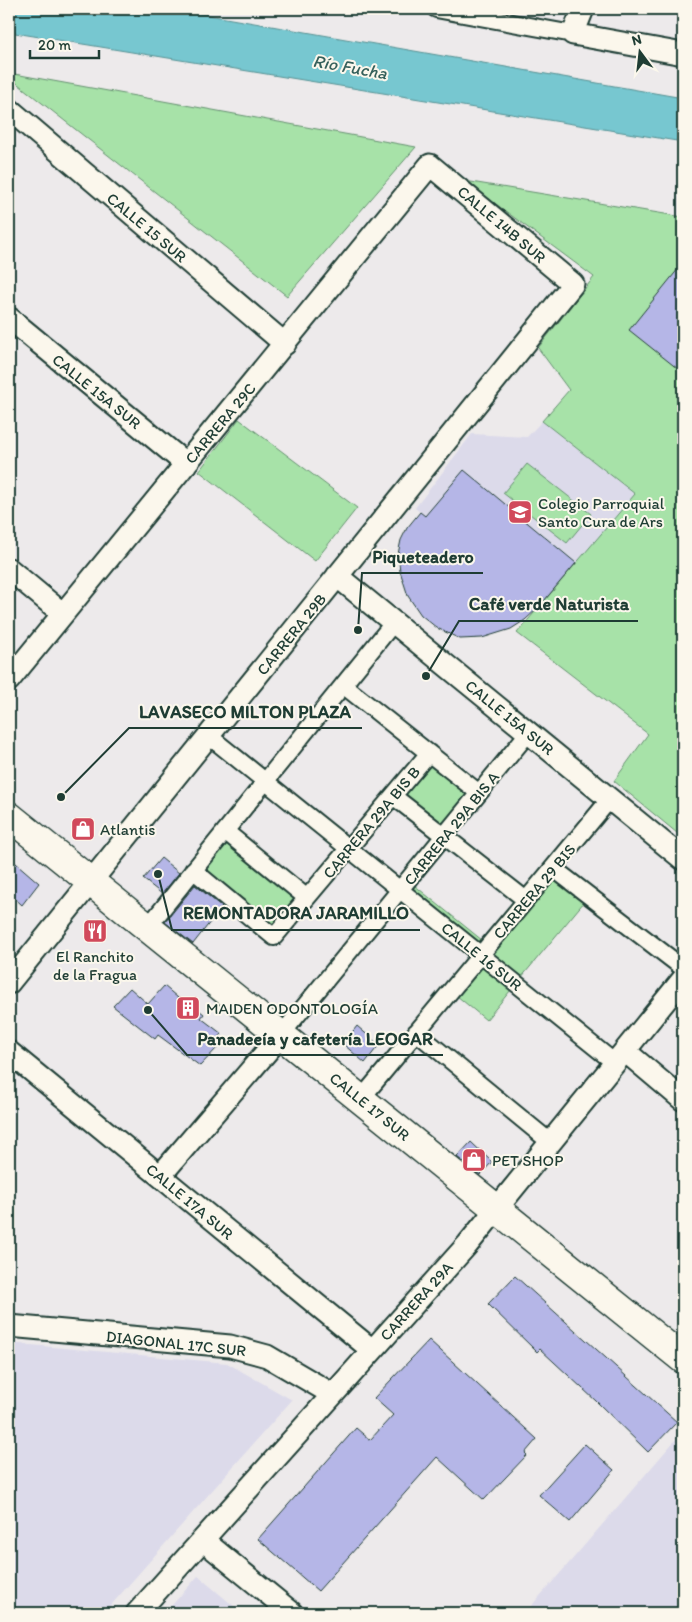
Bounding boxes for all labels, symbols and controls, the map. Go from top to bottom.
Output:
scale bar [30,28,99,60]
north arrow [614,28,664,78]
text: N [630,30,644,49]
text: 20 m [38,36,72,54]
water label: Río Fucha [311,50,389,84]
street label: CALLE 14B SUR [454,182,550,267]
street label: CALLE 15 SUR [103,189,190,266]
street label: CALLE 15A SUR [49,350,145,433]
street label: CARRERA 29C [181,379,260,468]
place label: Colegio Parroquial Santo Cura de Ars [538,494,665,531]
school or university icon: Colegio Parroquial Santo Cura de Ars [507,499,533,525]
callout: Piqueteadero [362,540,483,573]
text: Piqueteadero [372,546,474,568]
callout: Café verde Naturista [459,588,638,621]
street label: CARRERA 29B [253,590,330,679]
text: Café verde Naturista [469,593,630,615]
street label: CALLE 15A SUR [462,676,558,759]
callout: LAVASECO MILTON PLAZA [129,695,362,728]
text: LAVASECO MILTON PLAZA [139,701,351,723]
street label: CARRERA 29A BIS B [319,762,424,882]
street label: CARRERA 29A BIS A [400,768,503,889]
shop icon: Atlantis [70,816,96,842]
place label: Atlantis [100,820,155,839]
street label: CARRERA 29 BIS [489,840,580,943]
callout: REMONTADORA JARAMILLO [172,897,420,930]
text: REMONTADORA JARAMILLO [183,902,409,924]
restaurant icon: El Ranchito de la Fragua [82,918,108,944]
street label: CALLE 16 SUR [438,918,526,995]
place label: El Ranchito de la Fragua [53,947,137,984]
building icon: MAIDEN ODONTOLOGÍA [175,995,201,1021]
place label: MAIDEN ODONTOLOGÍA [206,999,378,1018]
callout: Panadeeía y cafetería LEOGAR [187,1022,443,1055]
text: Panadeeía y cafetería LEOGAR [197,1028,433,1050]
street label: CALLE 17 SUR [326,1068,414,1145]
shop icon: PET SHOP [461,1147,487,1173]
place label: PET SHOP [492,1151,563,1170]
street label: CALLE 17A SUR [142,1159,237,1243]
street label: CARRERA 29A [376,1258,457,1345]
street label: DIAGONAL 17C SUR [105,1327,247,1360]

